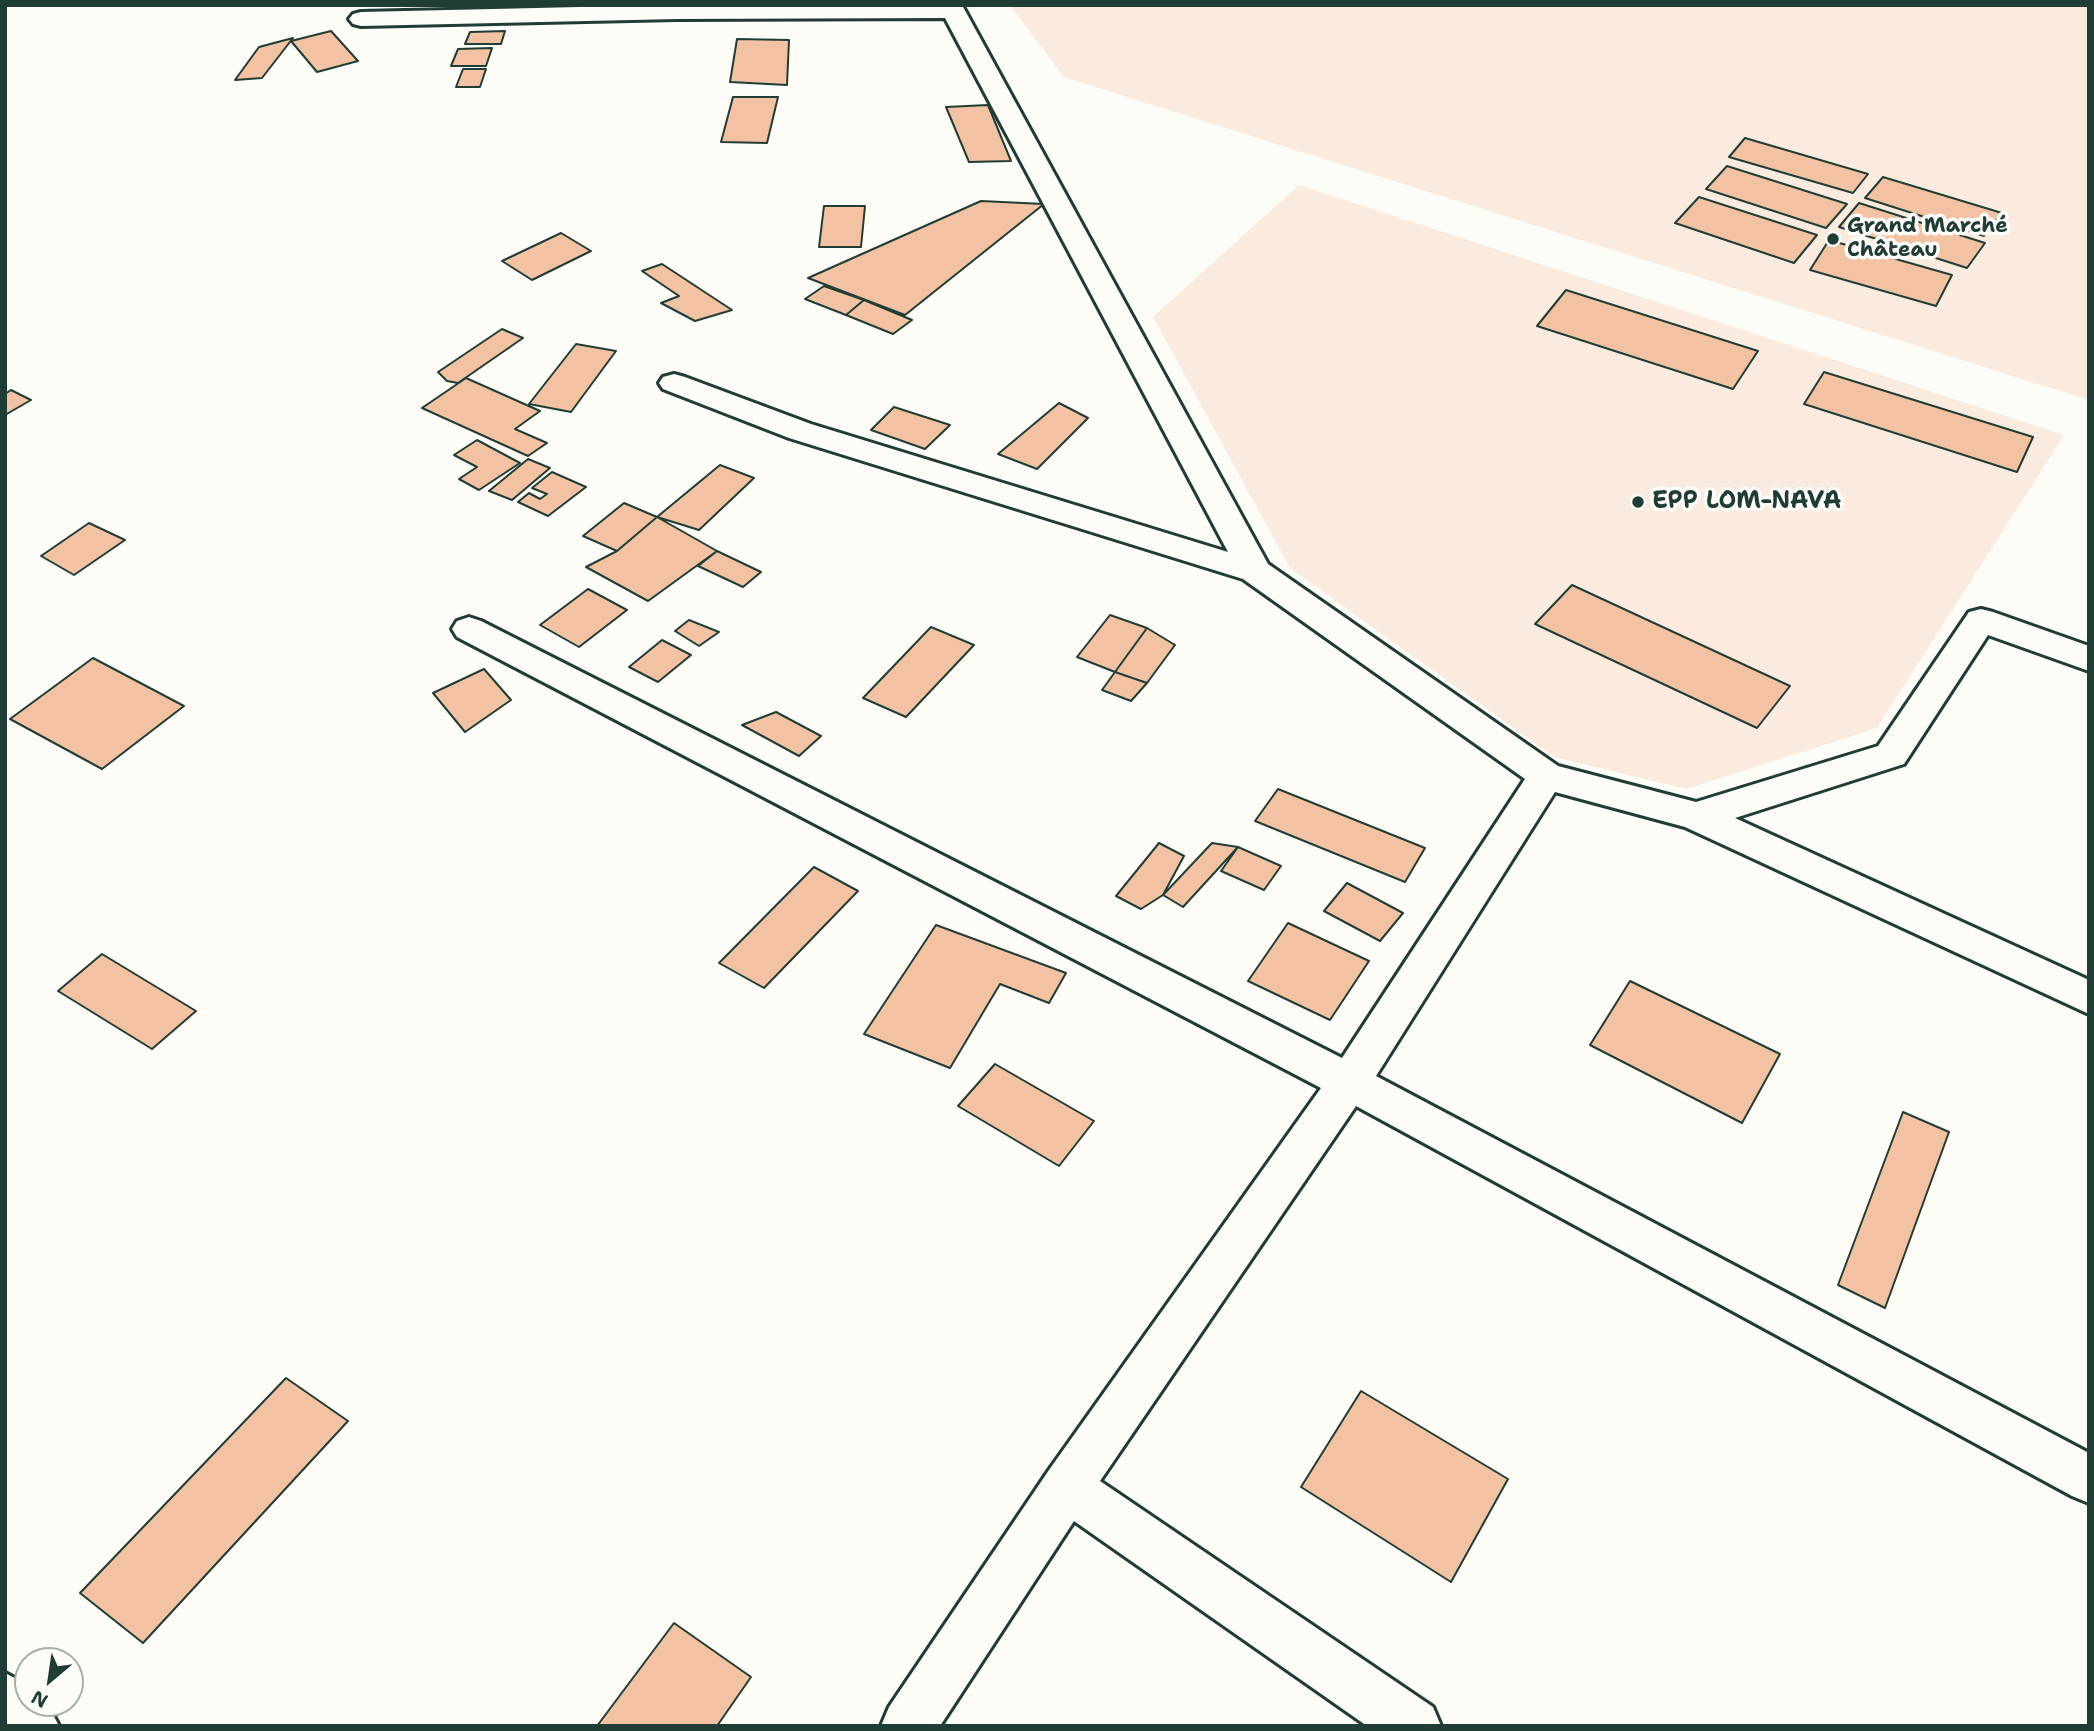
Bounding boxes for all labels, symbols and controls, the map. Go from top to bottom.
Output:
place label: Grand Marché Château [1847,214,2008,264]
marker: Grand Marché Château [1825,231,1841,247]
place label: EPP LOM-NAVA [1652,488,1841,516]
marker: EPP LOM-NAVA [1630,494,1646,510]
north arrow [14,1647,84,1717]
text: N [27,1684,52,1714]

